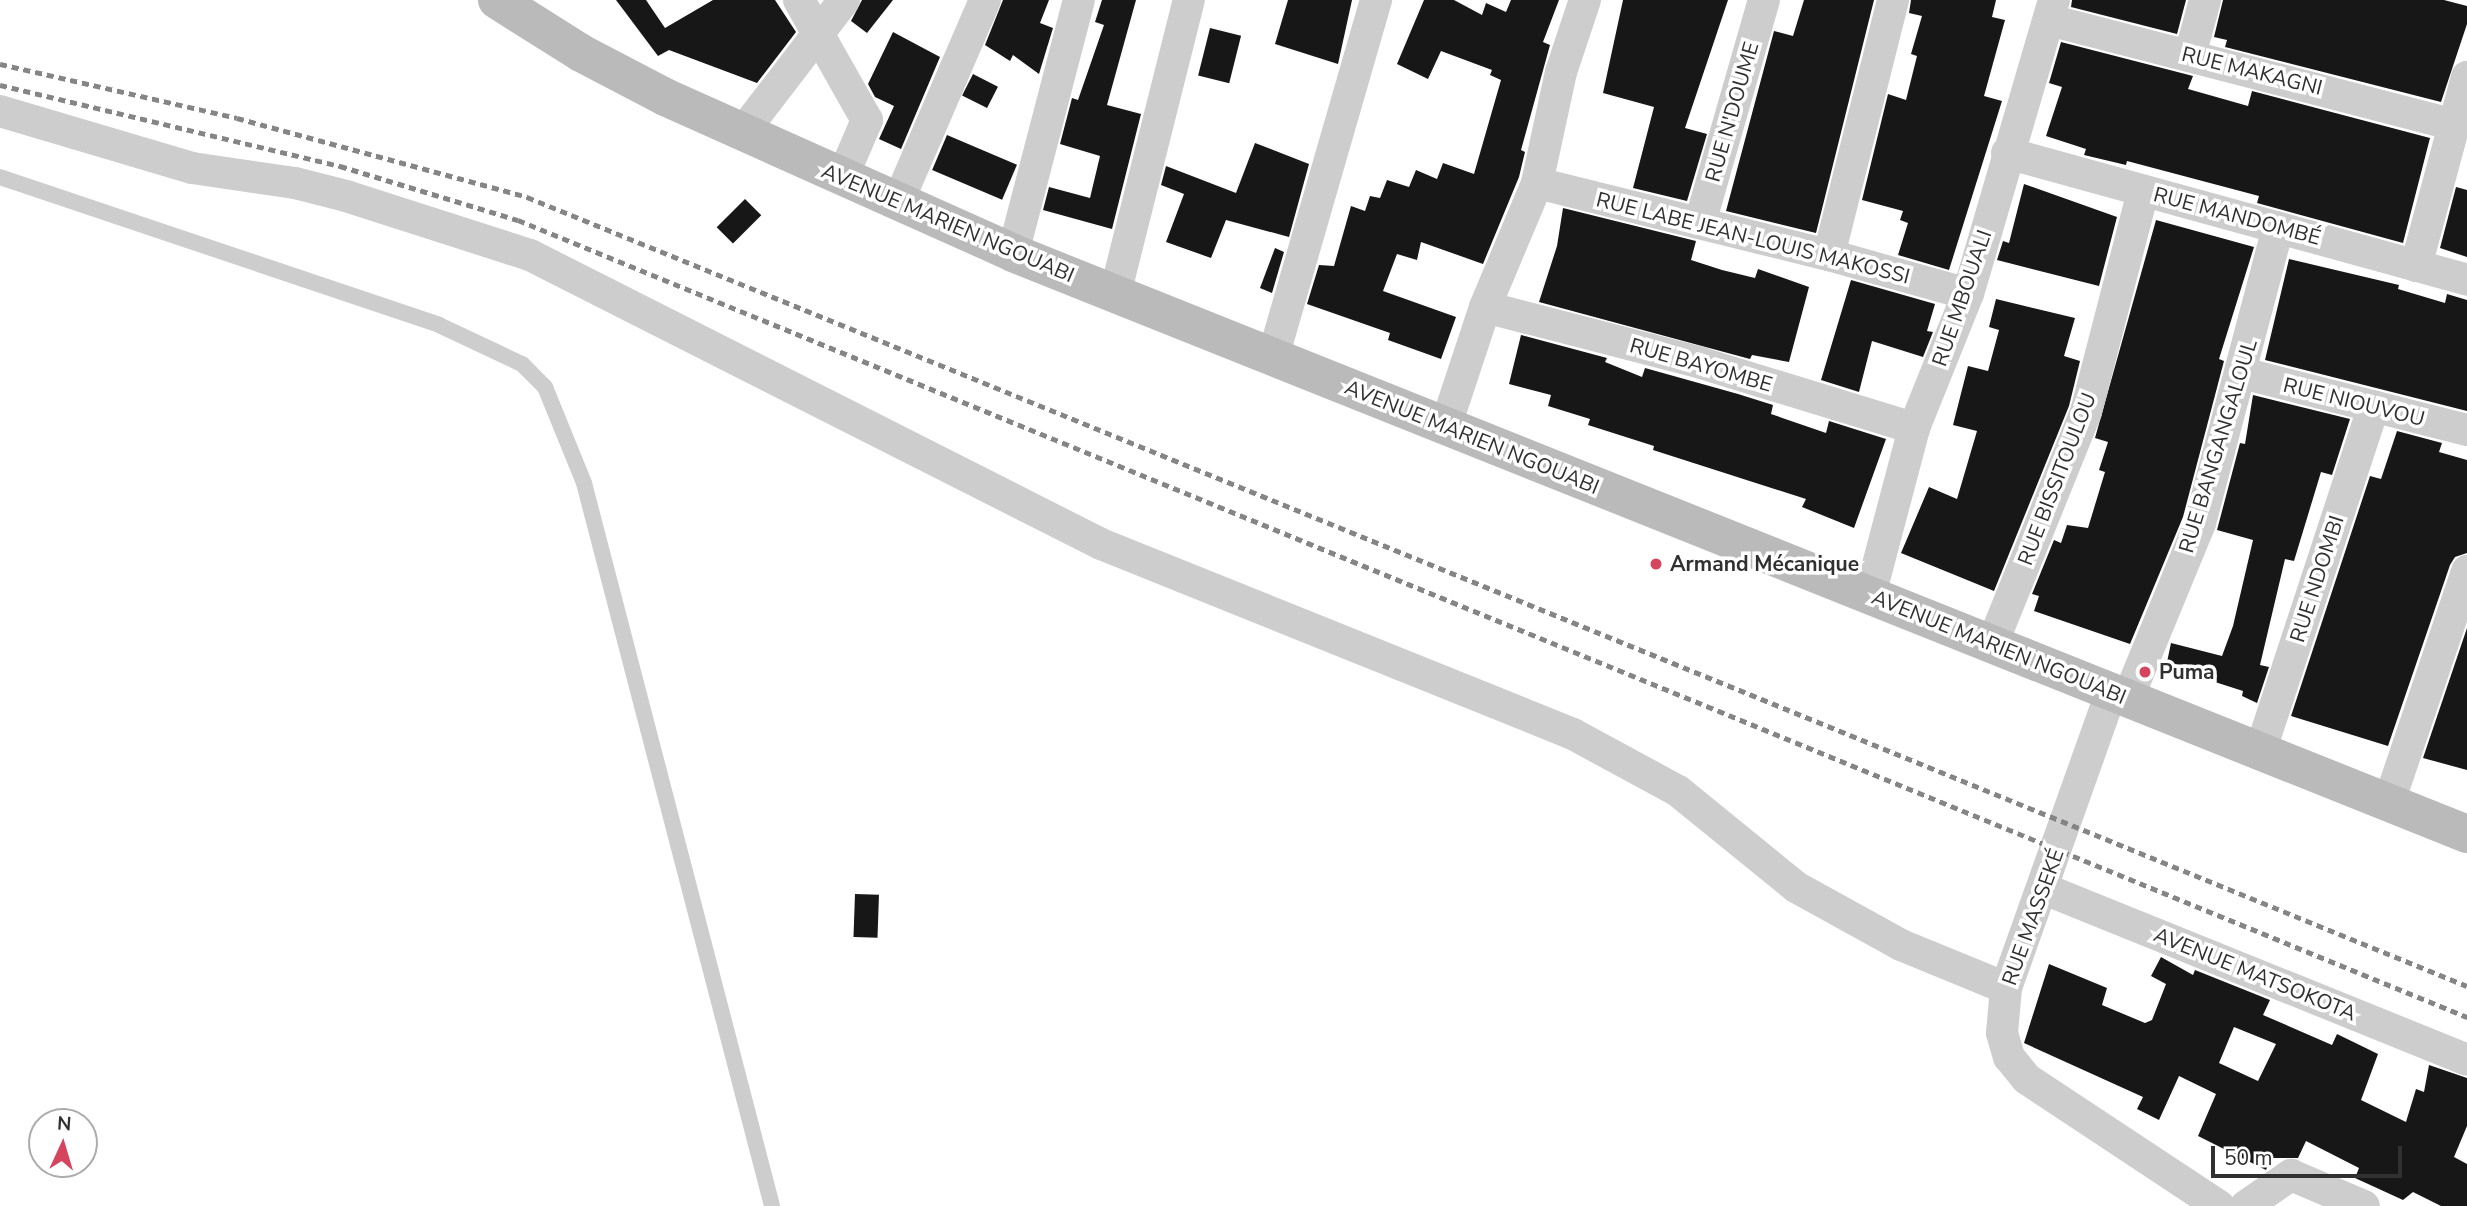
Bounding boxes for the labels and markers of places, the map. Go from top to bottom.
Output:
place label: Armand Mécanique [1670,551,1859,577]
marker: Armand Mécanique [1648,556,1664,572]
place label: Puma [2159,659,2215,685]
marker: Puma [2137,664,2153,680]

